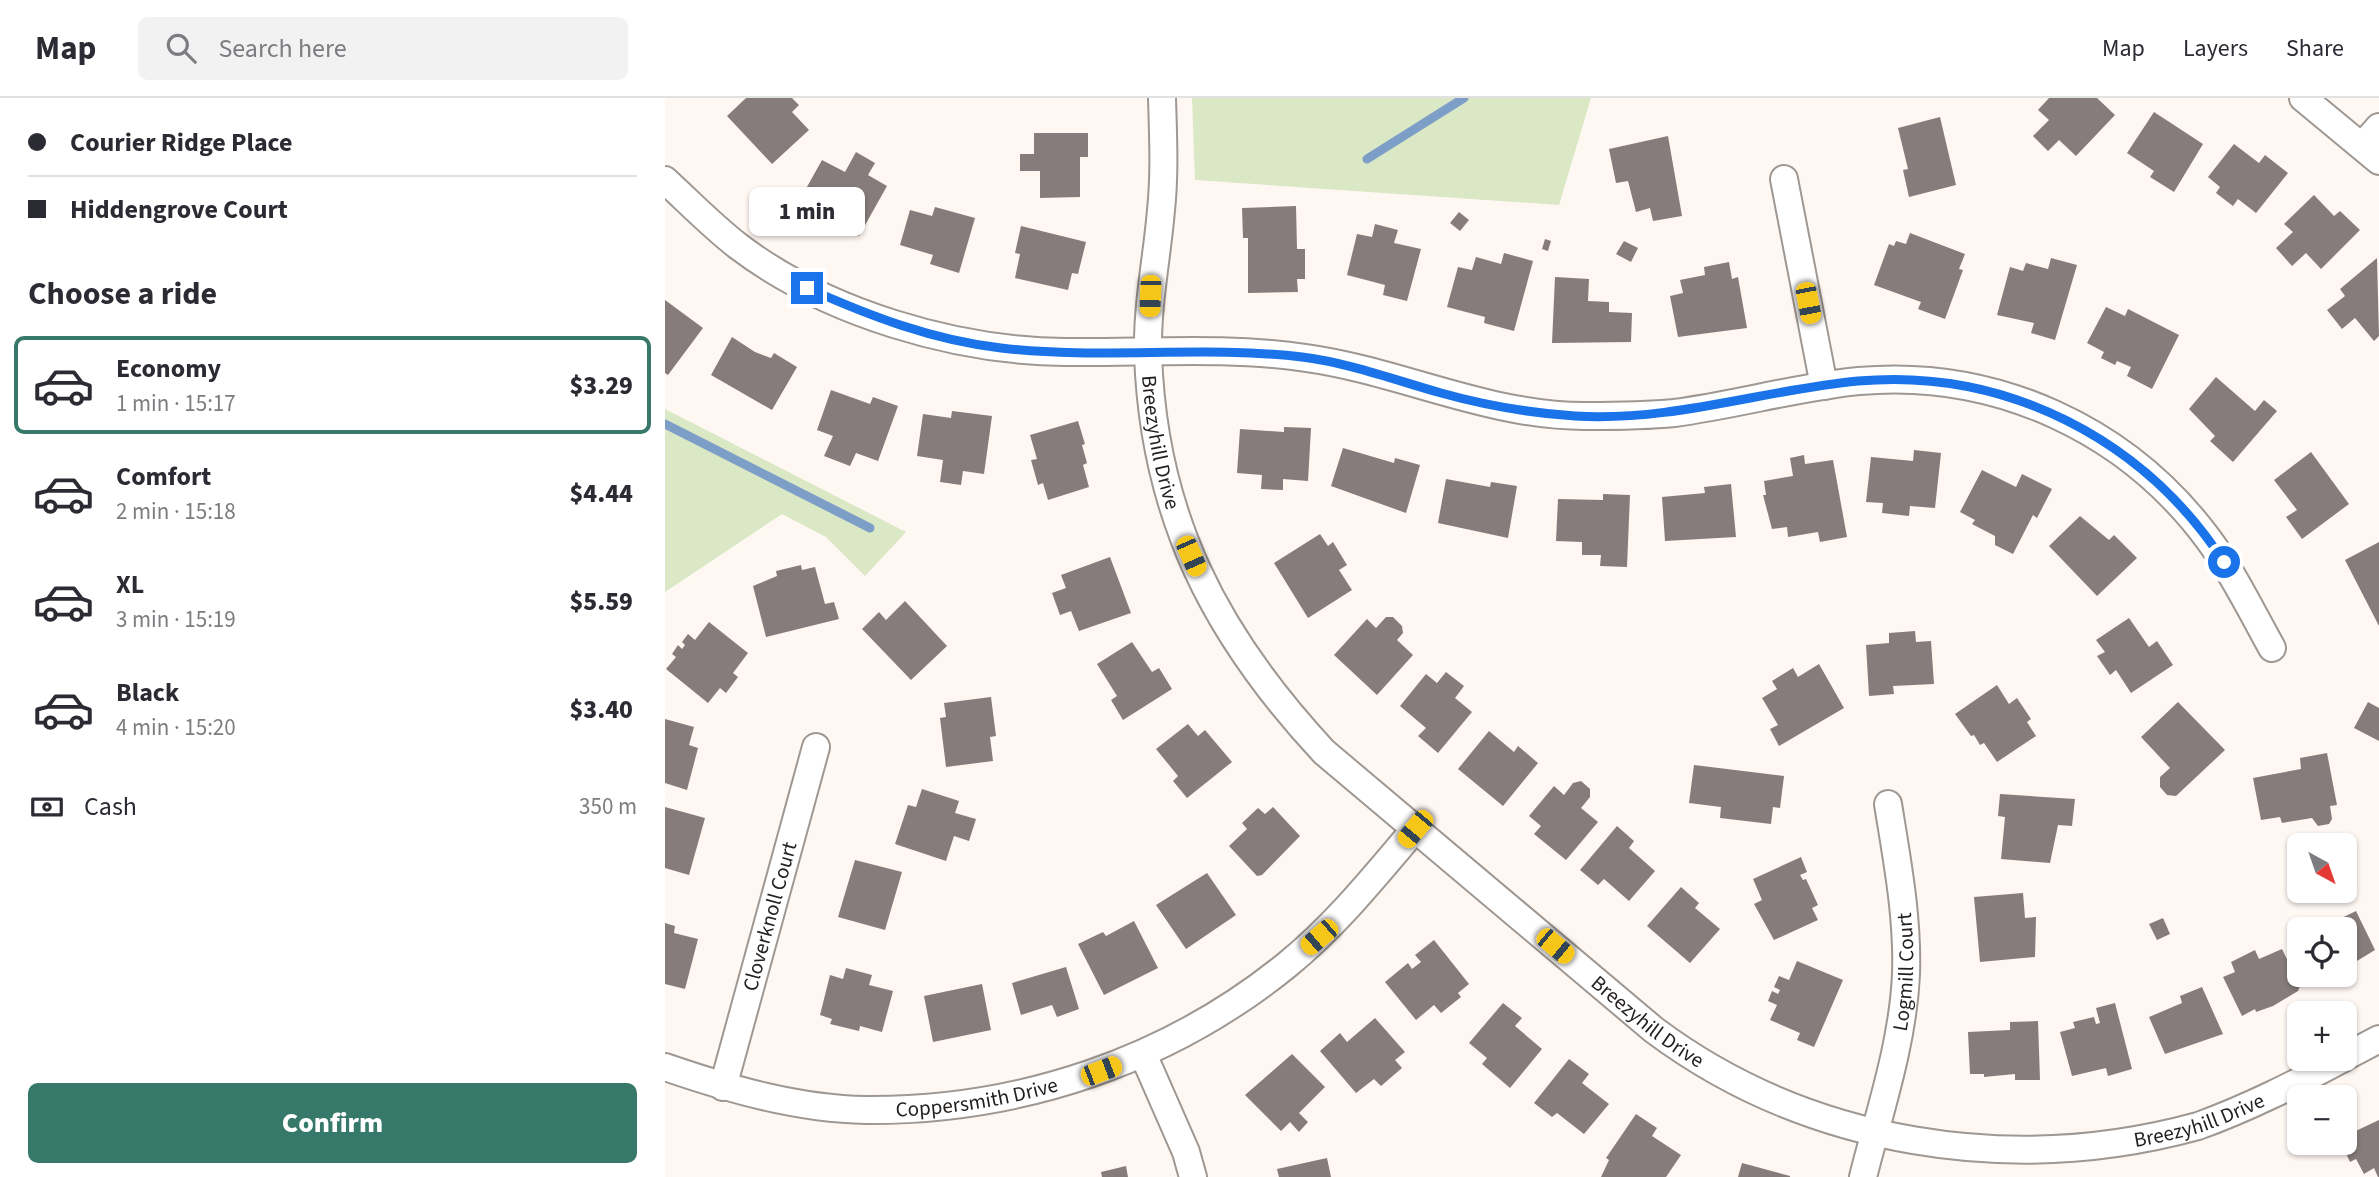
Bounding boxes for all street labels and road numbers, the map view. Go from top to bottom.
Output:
street label: Breezyhill Drive [1134,374,1188,513]
street label: Cloverknoll Court [735,838,804,994]
street label: Logmill Court [1885,911,1921,1033]
street label: Breezyhill Drive [1585,968,1710,1075]
street label: Coppersmith Drive [895,1070,1061,1125]
street label: Breezyhill Drive [2131,1085,2269,1155]

